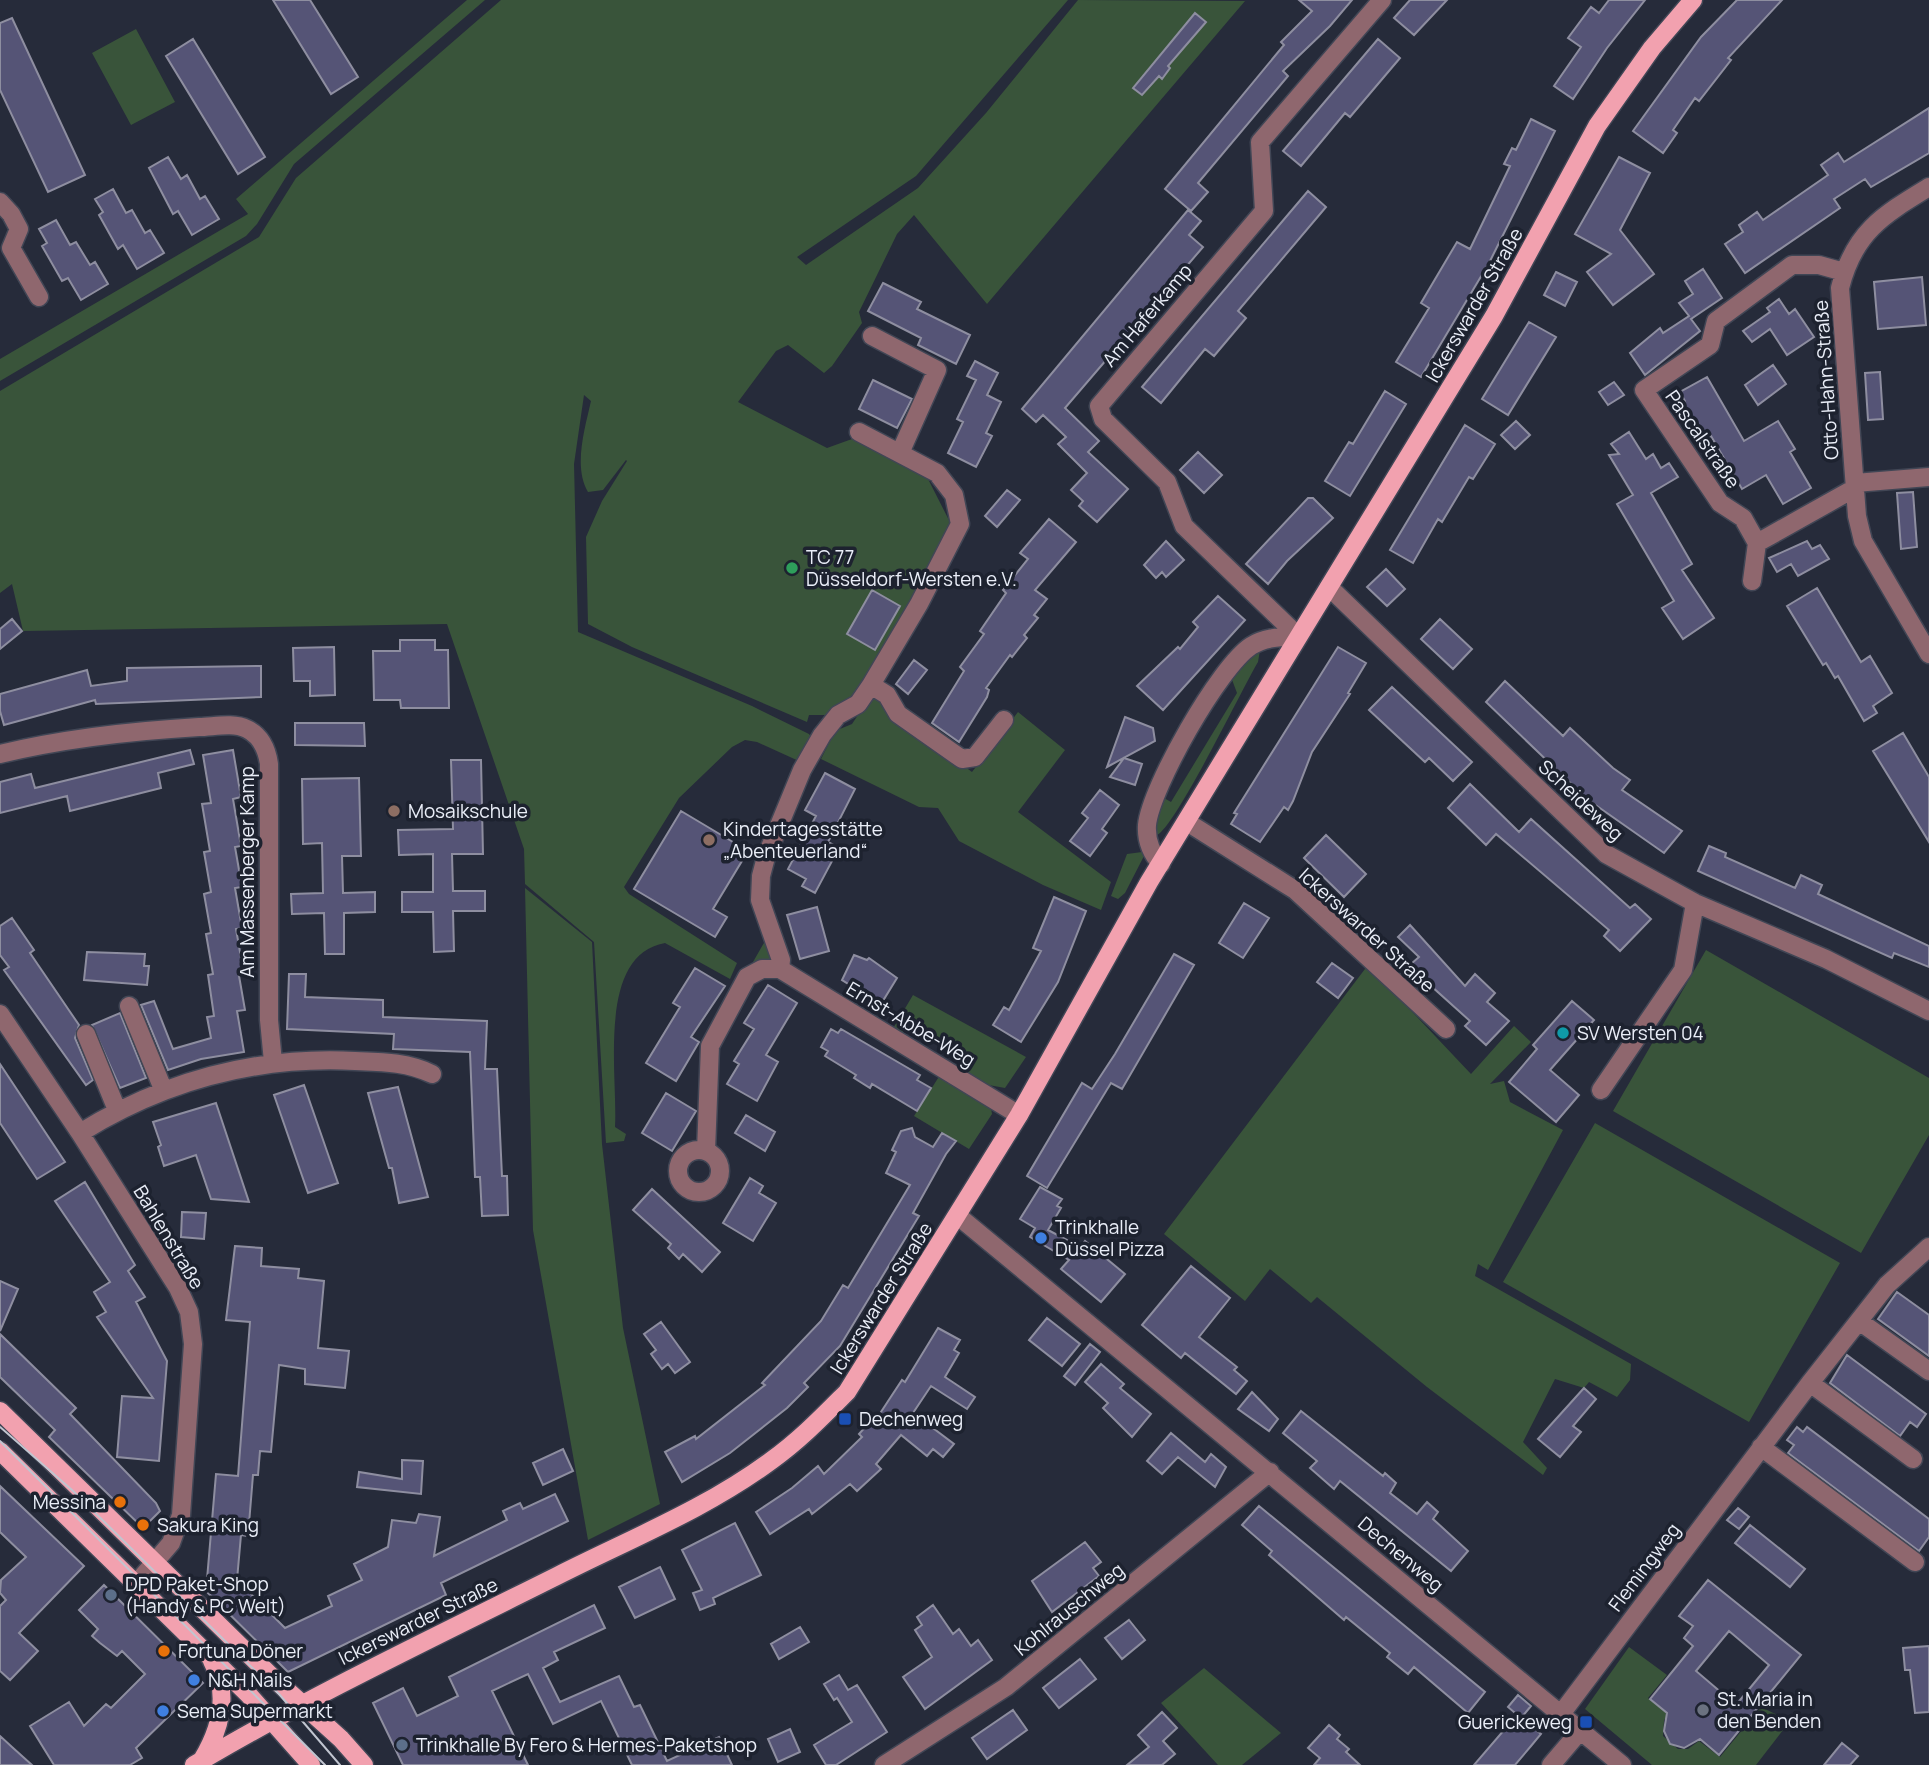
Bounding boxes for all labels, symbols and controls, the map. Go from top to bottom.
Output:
street label: Ickerswarder Straße [1419,223,1529,387]
street label: Am Haferkamp [1096,258,1198,372]
street label: Otto-Hahn-Straße [1807,299,1845,461]
street label: Pascalstraße [1660,385,1746,493]
place label: TC 77 Düsseldorf-Wersten e.V. [806,544,1017,592]
marker: TC 77 Düsseldorf-Wersten e.V. [784,560,800,576]
street label: Scheideweg [1533,754,1629,846]
street label: Am Massenberger Kamp [234,766,260,978]
place label: Mosaikschule [408,798,528,824]
marker: Mosaikschule [386,803,402,819]
place label: Kindertagesstätte „Abenteuerland“ [723,816,883,864]
marker: Kindertagesstätte „Abenteuerland“ [701,832,717,848]
street label: Ickerswarder Straße [1293,862,1441,998]
street label: Ernst-Abbe-Weg [842,975,980,1073]
place label: SV Wersten 04 [1577,1020,1704,1046]
marker: SV Wersten 04 [1555,1025,1571,1041]
street label: Bahlenstraße [128,1180,210,1294]
place label: Trinkhalle Düssel Pizza [1055,1214,1164,1262]
street label: Ickerswarder Straße [824,1217,938,1379]
marker: Trinkhalle Düssel Pizza [1033,1230,1049,1246]
place label: Dechenweg [859,1406,963,1432]
marker: Dechenweg [837,1411,853,1427]
place label: Messina [33,1489,106,1515]
marker: Messina [112,1494,128,1510]
street label: Dechenweg [1353,1511,1449,1597]
place label: Sakura King [157,1512,259,1538]
marker: Sakura King [135,1517,151,1533]
street label: Flemingweg [1602,1517,1686,1617]
street label: Kohlrauschweg [1009,1557,1129,1661]
place label: DPD Paket-Shop (Handy & PC Welt) [125,1571,286,1619]
street label: Ickerswarder Straße [334,1571,502,1671]
marker: DPD Paket-Shop (Handy & PC Welt) [103,1587,119,1603]
place label: Fortuna Döner [178,1638,303,1664]
marker: Fortuna Döner [156,1643,172,1659]
place label: N&H Nails [208,1667,293,1693]
marker: N&H Nails [186,1672,202,1688]
place label: St. Maria in den Benden [1717,1686,1821,1734]
place label: Sema Supermarkt [177,1698,333,1724]
marker: St. Maria in den Benden [1695,1702,1711,1718]
marker: Sema Supermarkt [155,1703,171,1719]
place label: Guerickeweg [1458,1709,1572,1735]
marker: Guerickeweg [1578,1714,1594,1730]
place label: Trinkhalle By Fero & Hermes-Paketshop [416,1732,757,1758]
marker: Trinkhalle By Fero & Hermes-Paketshop [394,1737,410,1753]

